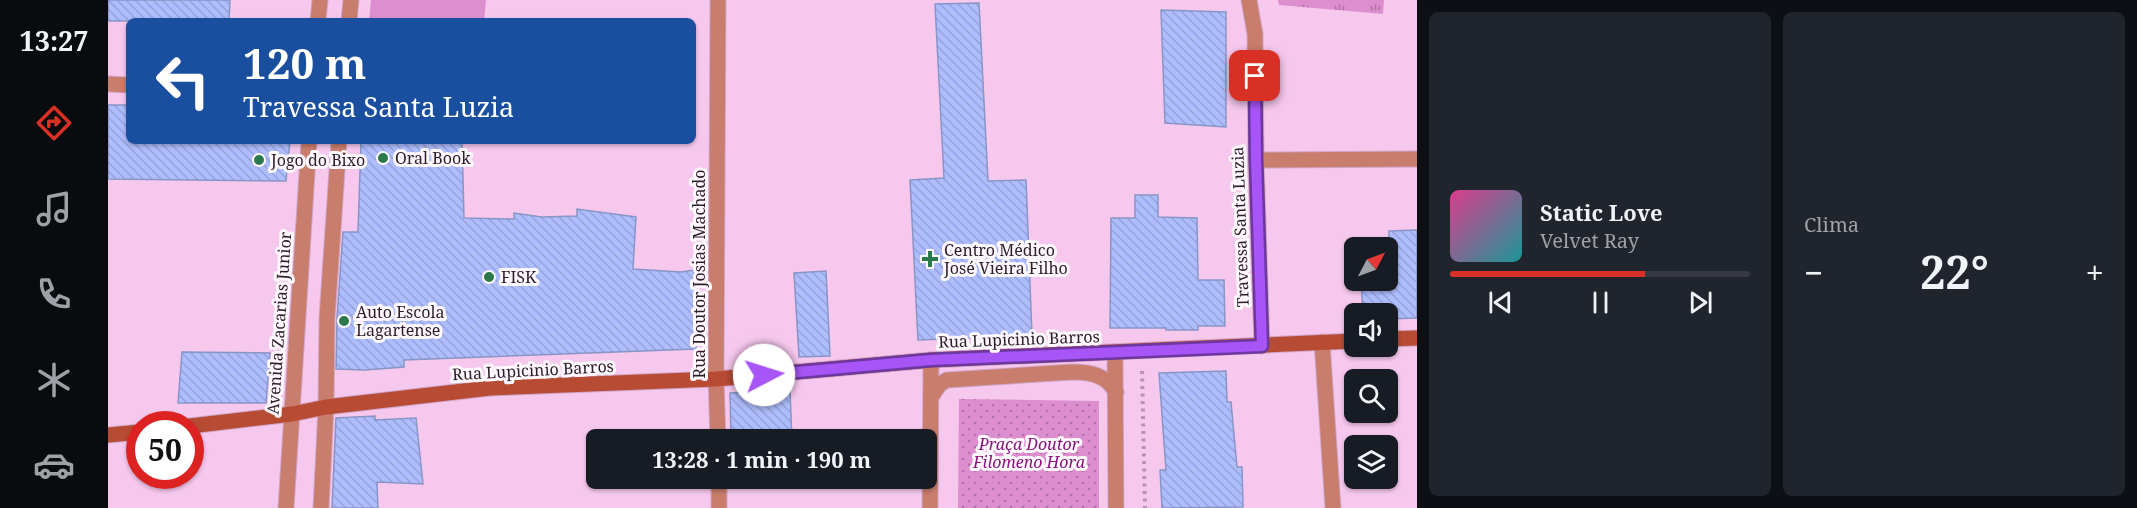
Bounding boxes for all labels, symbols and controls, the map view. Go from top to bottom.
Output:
text: 13:27 [19,22,89,59]
text: 120 m [243,34,367,91]
icon: left [144,42,222,120]
pin [1229,50,1280,101]
icon: arrive [1238,59,1271,92]
text: Travessa Santa Luzia [243,88,514,125]
icon: directions [33,102,75,144]
street label: Travessa Santa Luzia [1226,146,1254,308]
place label: Oral Book [395,147,471,169]
place label: Jogo do Bixo [270,149,365,171]
marker: Oral Book [376,151,390,165]
marker: Jogo do Bixo [252,153,266,167]
street label: Rua Doutor Josias Machado [688,169,710,379]
icon: music [33,188,75,230]
text: Static Love [1540,197,1663,227]
text: Clima [1804,211,1859,238]
text: Velvet Ray [1540,227,1639,254]
street label: Avenida Zacarias Junior [262,230,296,415]
north arrow [1344,237,1398,291]
map controls [1344,237,1398,489]
place label: Centro Médico José Vieira Filho [943,239,1068,279]
text: 22° [1920,241,1989,302]
marker: Centro Médico José Vieira Filho [921,250,939,268]
text: − [1804,250,1823,295]
text: + [2086,250,2104,295]
place label: FISK [501,266,537,288]
marker: FISK [482,270,496,284]
icon: phone [33,273,75,315]
icon: previous [1484,286,1517,319]
icon: pause [1584,286,1617,319]
icon: next [1684,286,1717,319]
place label: Auto Escola Lagartense [356,301,444,341]
button: sound [1344,303,1398,357]
marker: Auto Escola Lagartense [337,314,351,328]
street label: Rua Lupicinio Barros [938,325,1100,353]
position arrow [732,343,796,407]
street label: Rua Lupicinio Barros [452,355,614,385]
icon: climate [33,359,75,401]
button: search [1344,369,1398,423]
speed limit sign: 50 [126,411,204,489]
park label: Praça Doutor Filomeno Hora [972,433,1086,473]
button: layers [1344,435,1398,489]
icon: car [33,444,75,486]
text: 13:28 · 1 min · 190 m [652,444,871,474]

